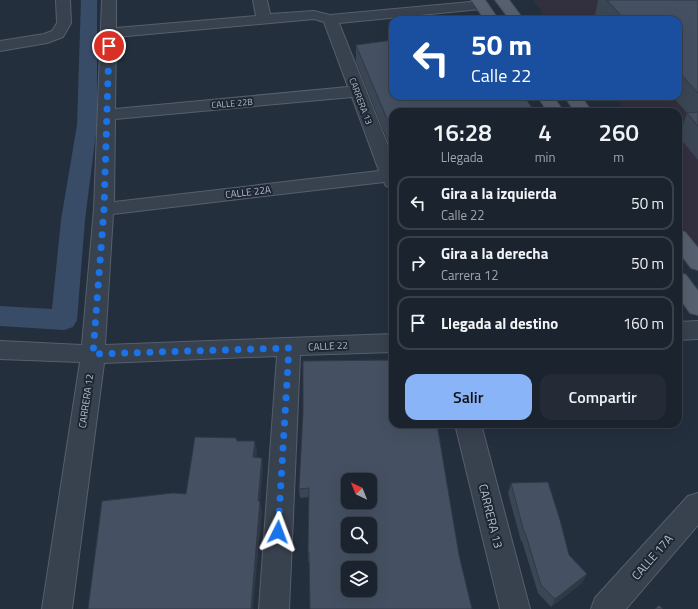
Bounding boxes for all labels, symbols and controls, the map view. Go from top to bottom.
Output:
text: 50 m [471,23,532,66]
pin [92,29,126,63]
icon: left [405,32,457,84]
icon: arrive [98,35,120,57]
text: Calle 22 [471,62,531,89]
street label: CARRERA 13 [346,76,376,126]
street label: CALLE 22B [211,95,254,111]
text: 16:28 [432,114,492,150]
text: 4 [538,114,552,150]
text: 260 [599,114,639,150]
text: Llegada [441,147,483,167]
text: min [535,147,555,167]
text: m [613,147,624,167]
street label: CALLE 22A [224,182,272,202]
text: Gira a la izquierda [441,182,557,205]
icon: left [407,192,429,214]
text: 50 m [631,192,664,215]
text: Calle 22 [441,205,485,225]
text: Gira a la derecha [441,242,548,265]
icon: right [407,252,429,274]
text: 50 m [631,252,664,275]
text: Carrera 12 [441,265,498,285]
icon: arrive [407,312,429,334]
text: Llegada al destino [441,312,558,335]
text: 160 m [623,312,664,335]
street label: CALLE 22 [308,337,348,355]
street label: CARRERA 12 [75,373,97,429]
button: Salir [405,374,532,420]
button: Compartir [540,374,666,420]
north arrow [341,473,377,509]
map controls [341,473,377,597]
street label: CARRERA 13 [474,482,508,550]
position arrow [257,511,299,553]
button: search [341,517,377,553]
street label: CALLE 17A [627,530,677,584]
button: layers [341,561,377,597]

